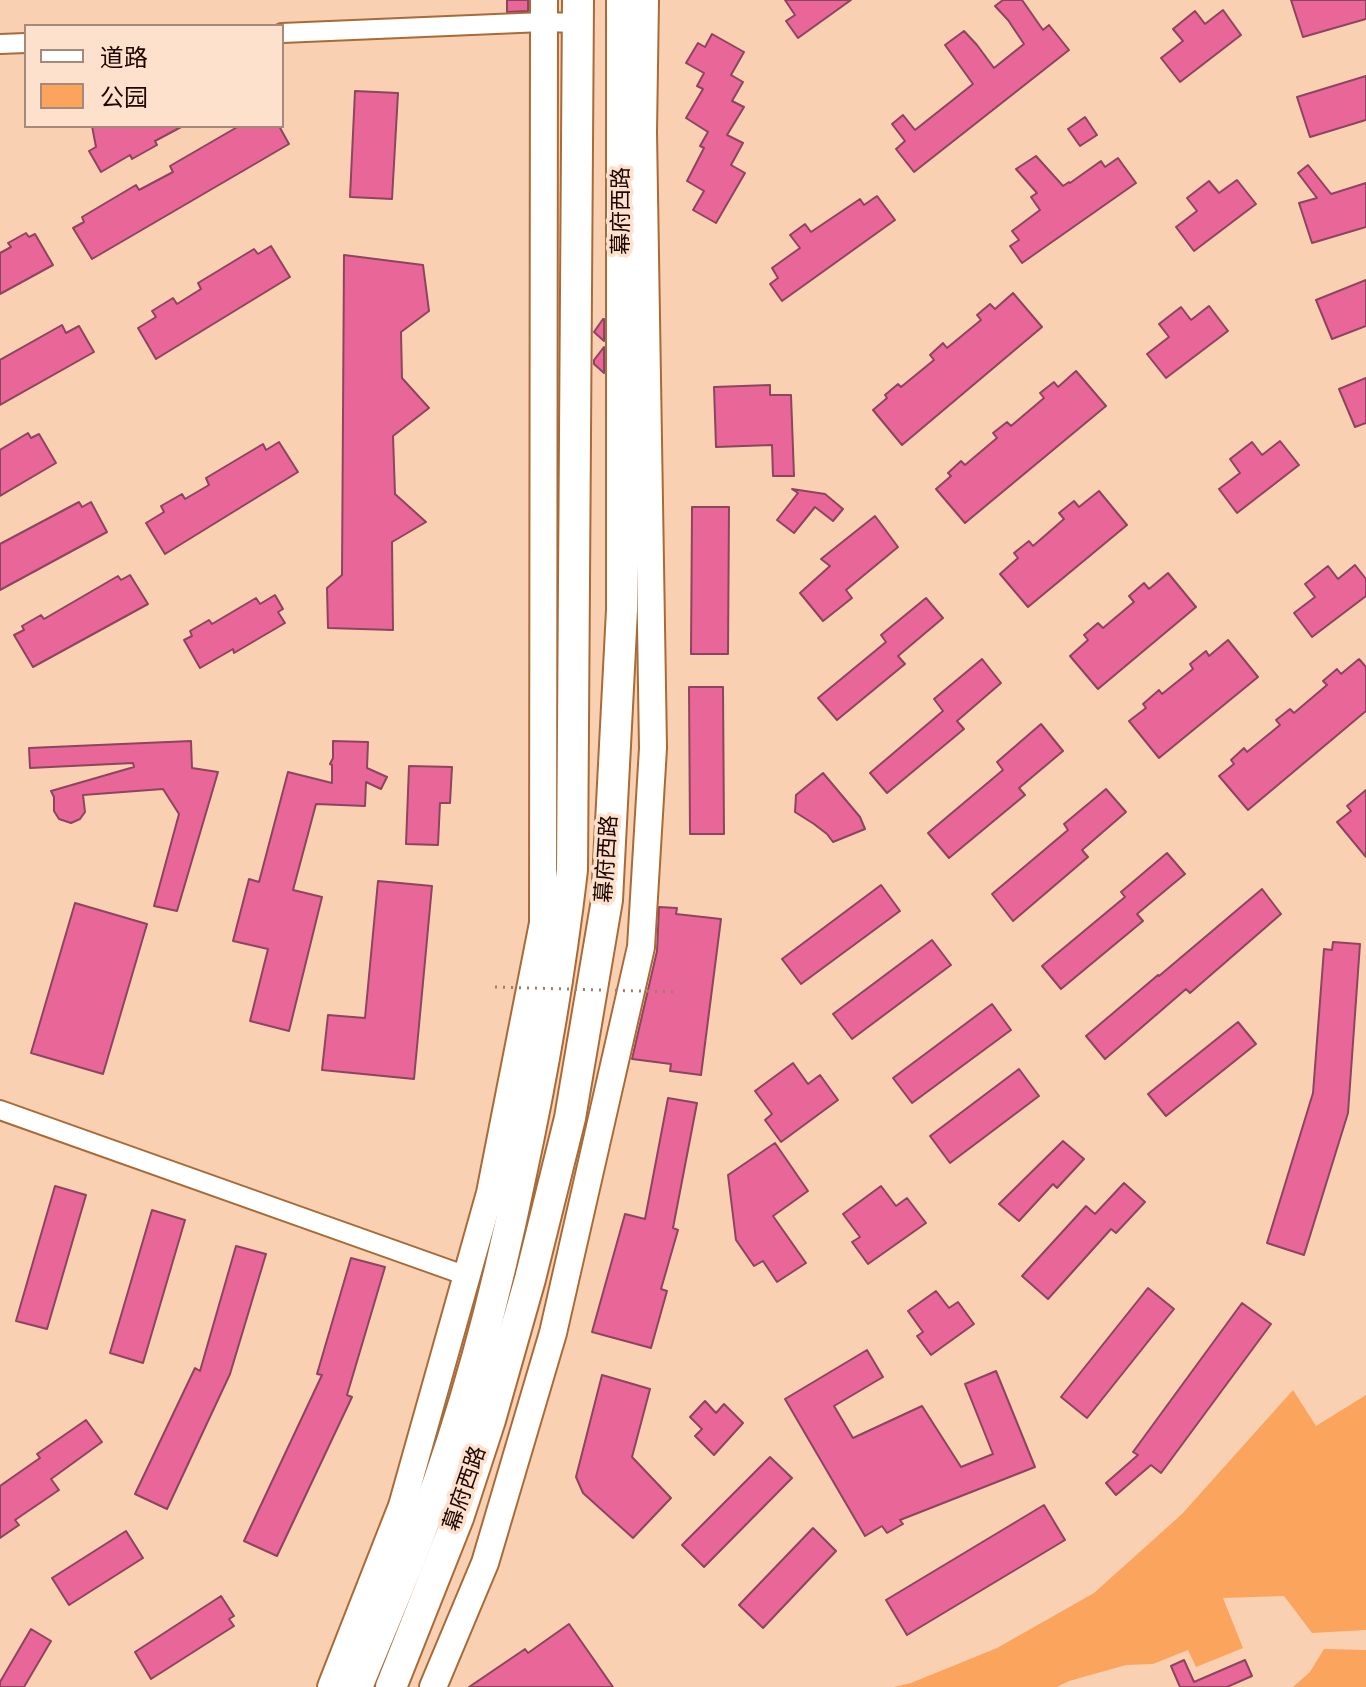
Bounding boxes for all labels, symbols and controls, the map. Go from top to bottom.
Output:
legend [24,24,284,128]
text: 道路 [100,41,148,74]
text: 公园 [100,81,148,114]
street label: 幕府西路 [609,167,635,255]
street label: 幕府西路 [592,814,624,904]
street label: 幕府西路 [439,1443,493,1535]

